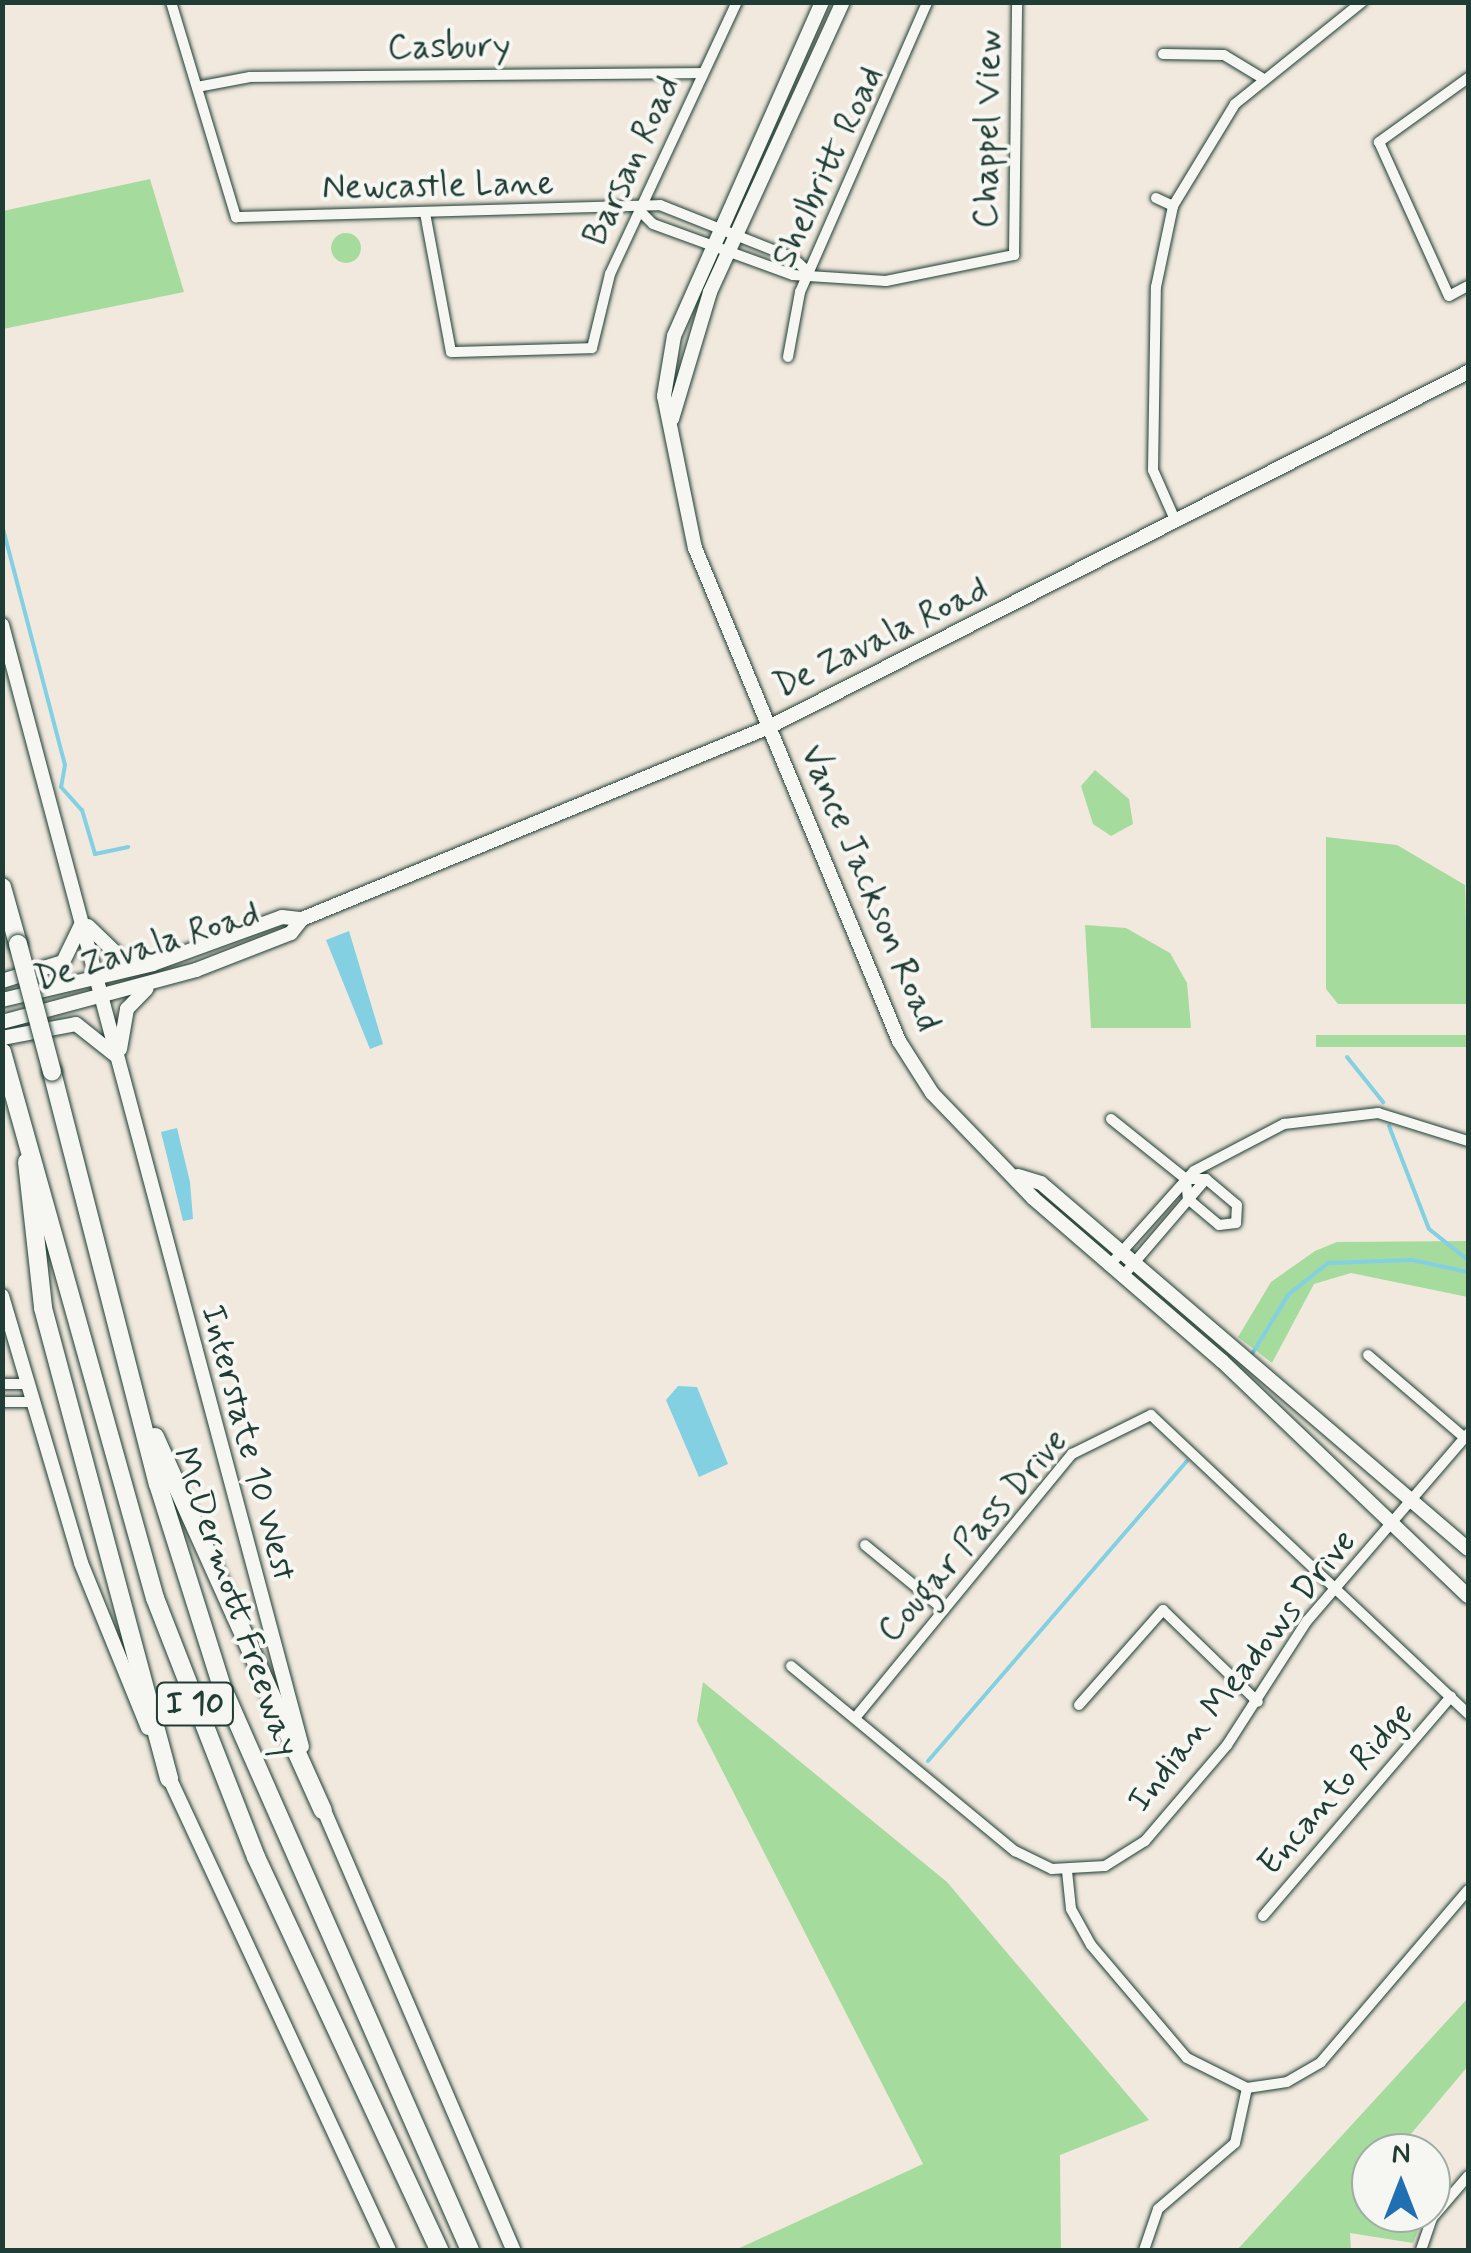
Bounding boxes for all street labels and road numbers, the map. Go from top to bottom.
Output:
street label: Casbury [387,25,511,69]
street label: Chappel View [965,33,1011,225]
street label: Shelbritt Road [763,60,893,274]
street label: Barsan Road [574,69,690,253]
street label: Newcastle Lane [324,163,552,209]
street label: De Zavala Road [766,568,996,708]
street label: Vance Jackson Road [792,742,948,1034]
street label: De Zavala Road [28,893,266,1001]
street label: Interstate 10 West [191,1300,305,1586]
street label: Cougar Pass Drive [869,1421,1077,1651]
street label: McDermott Freeway [162,1442,308,1762]
street label: Indian Meadows Drive [1119,1522,1365,1820]
road number: I 10 [155,1677,235,1731]
street label: Encanto Ridge [1248,1693,1424,1885]

